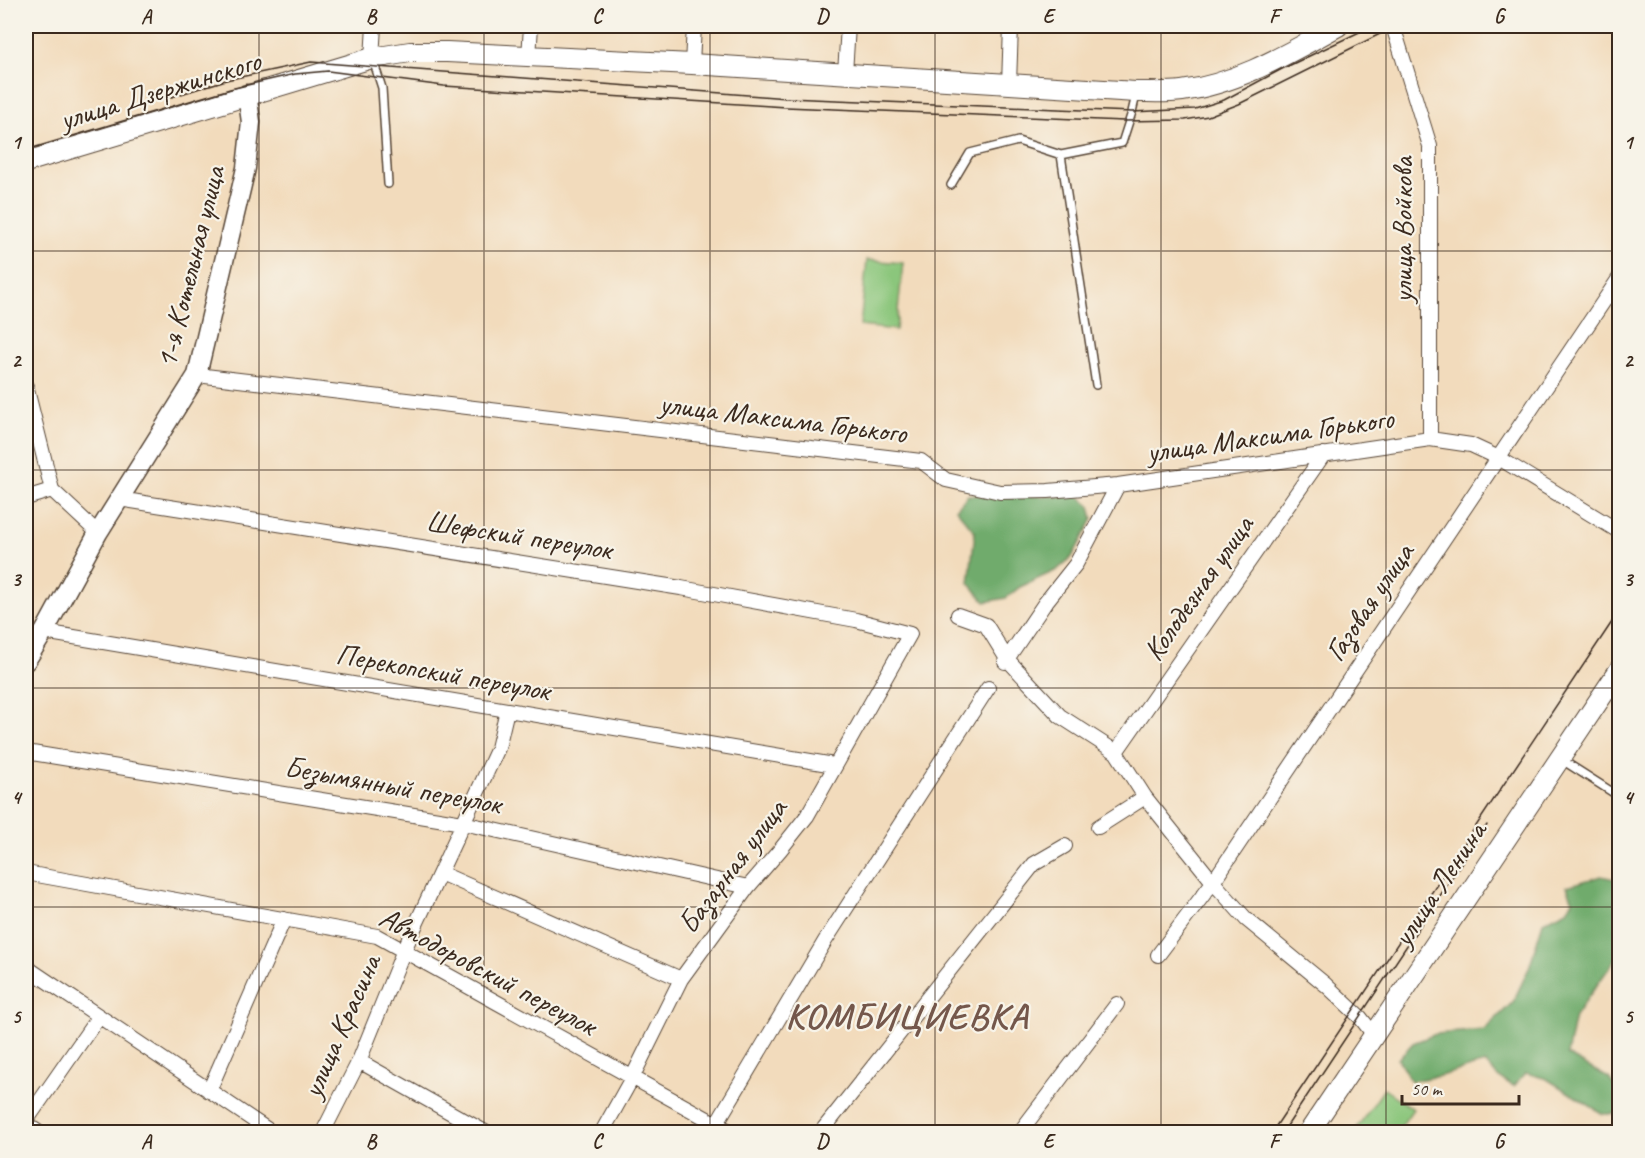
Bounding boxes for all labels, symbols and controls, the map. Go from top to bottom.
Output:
text: A [141,4,153,29]
text: B [366,4,378,29]
text: C [592,4,604,29]
text: D [816,4,830,29]
text: E [1043,4,1057,29]
text: F [1269,4,1283,29]
text: G [1494,4,1507,29]
street label: улица Дзержинского [53,41,266,139]
text: 1 [12,130,23,155]
text: 1 [1624,130,1635,155]
street label: улица Войкова [1383,155,1421,305]
street label: 1-я Котельная улица [147,160,234,372]
text: 2 [12,348,23,373]
text: 2 [1624,348,1635,373]
street label: улица Максима Горького [655,384,910,452]
street label: улица Максима Горького [1142,399,1397,471]
street label: Шефский переулок [424,502,617,569]
street label: Колодезная улица [1134,507,1263,668]
street label: Газовая улица [1316,534,1423,668]
text: 3 [12,567,23,592]
text: 3 [1624,567,1635,592]
street label: Перекопский переулок [333,634,556,710]
street label: Безымянный переулок [282,747,507,823]
text: 4 [12,785,24,810]
text: 4 [1624,785,1636,810]
street label: Базарная улица [669,790,796,941]
street label: улица Ленина [1382,812,1496,955]
street label: Автодоровский переулок [373,898,606,1046]
street label: улица Красина [292,946,390,1105]
district label: КОМБИЦИЕВКА [786,993,1030,1039]
text: 5 [12,1004,23,1029]
text: 5 [1624,1004,1635,1029]
scale bar [1402,1068,1519,1106]
text: 50 m [1411,1078,1444,1100]
text: A [141,1129,153,1154]
text: B [366,1129,378,1154]
text: C [592,1129,604,1154]
text: D [816,1129,830,1154]
text: E [1043,1129,1057,1154]
text: F [1269,1129,1283,1154]
text: G [1494,1129,1507,1154]

